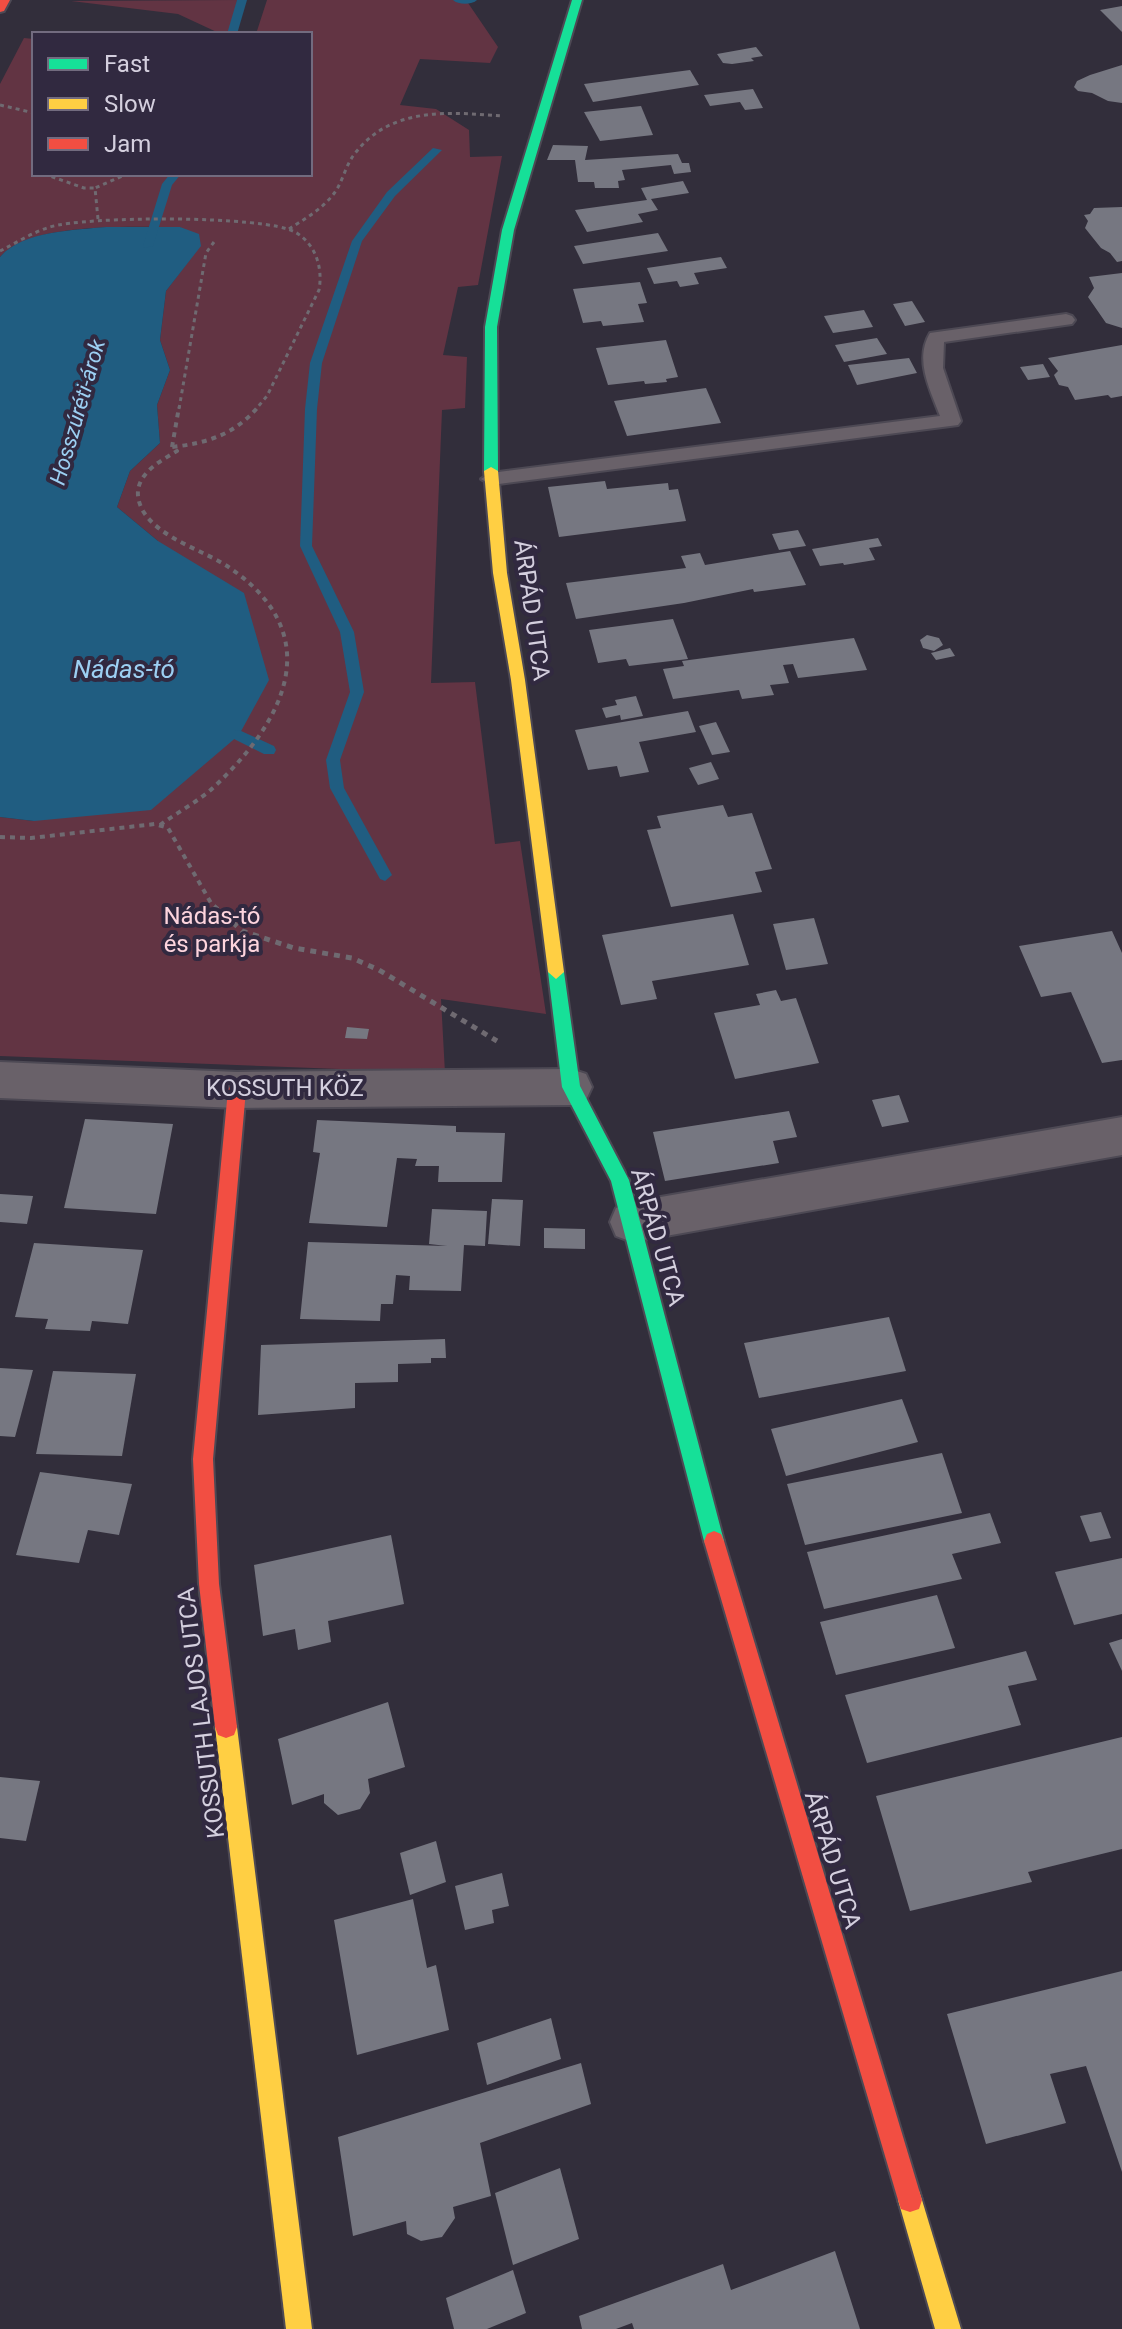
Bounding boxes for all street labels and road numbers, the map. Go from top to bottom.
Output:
street label: ÁRPÁD UTCA [508,538,556,683]
street label: KOSSUTH KÖZ [206,1074,364,1102]
street label: ÁRPÁD UTCA [625,1165,691,1310]
street label: KOSSUTH LAJOS UTCA [172,1586,230,1840]
street label: ÁRPÁD UTCA [799,1788,867,1932]

